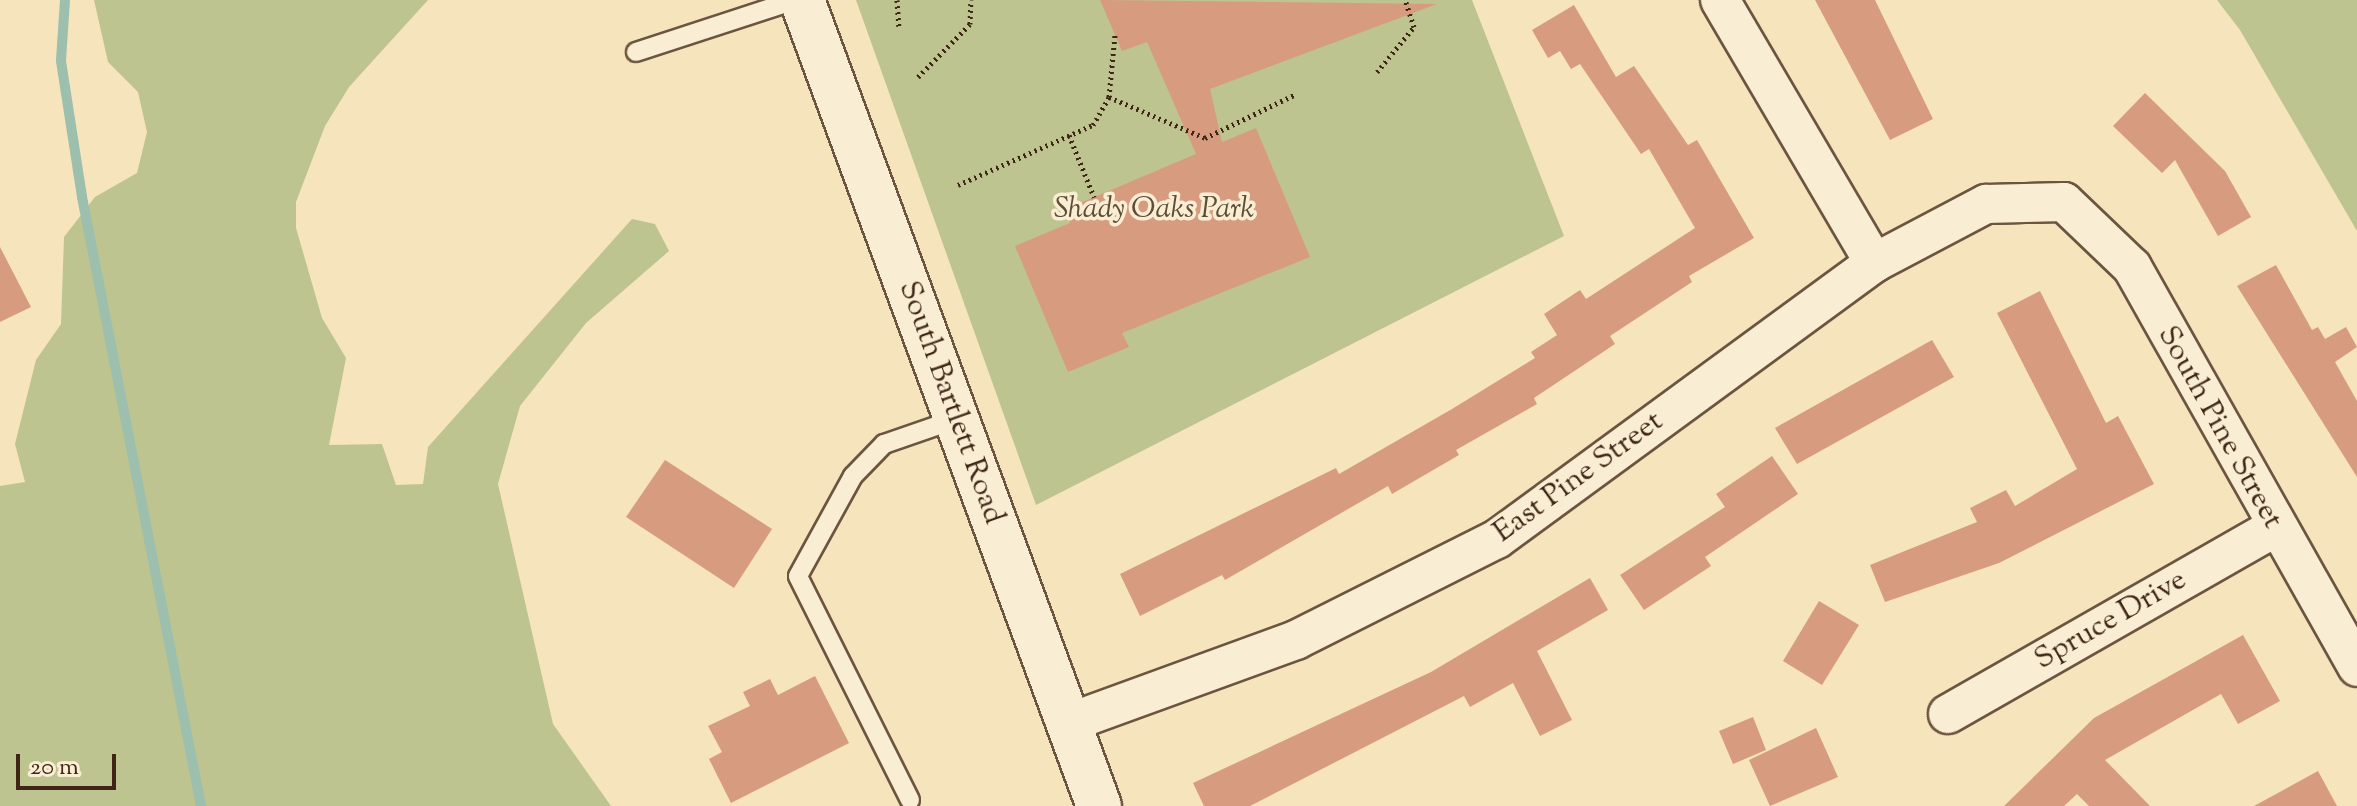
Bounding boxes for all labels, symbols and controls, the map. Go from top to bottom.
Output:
park label: Shady Oaks Park [1054,192,1254,228]
street label: South Bartlett Road [889,277,1011,529]
street label: South Pine Street [2148,320,2290,536]
street label: East Pine Street [1487,404,1671,552]
street label: Spruce Drive [2029,563,2193,679]
scale bar [20,738,120,788]
text: 20 m [30,751,79,785]

